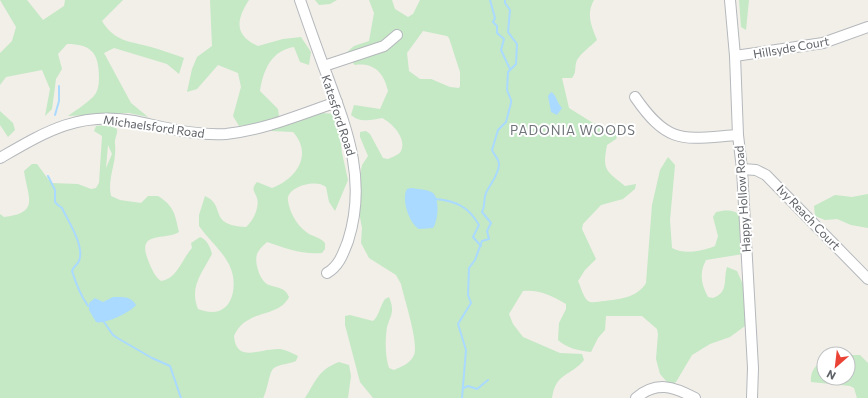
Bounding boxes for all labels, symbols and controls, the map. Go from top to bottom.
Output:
street label: Hillsyde Court [752,33,830,61]
street label: Katesford Road [319,73,359,157]
street label: Michaelsford Road [103,112,206,140]
district label: PADONIA WOODS [510,122,636,138]
street label: Happy Hollow Road [731,145,753,253]
street label: Ivy Reach Court [774,181,844,253]
north arrow [816,346,856,386]
text: N [824,368,838,383]

